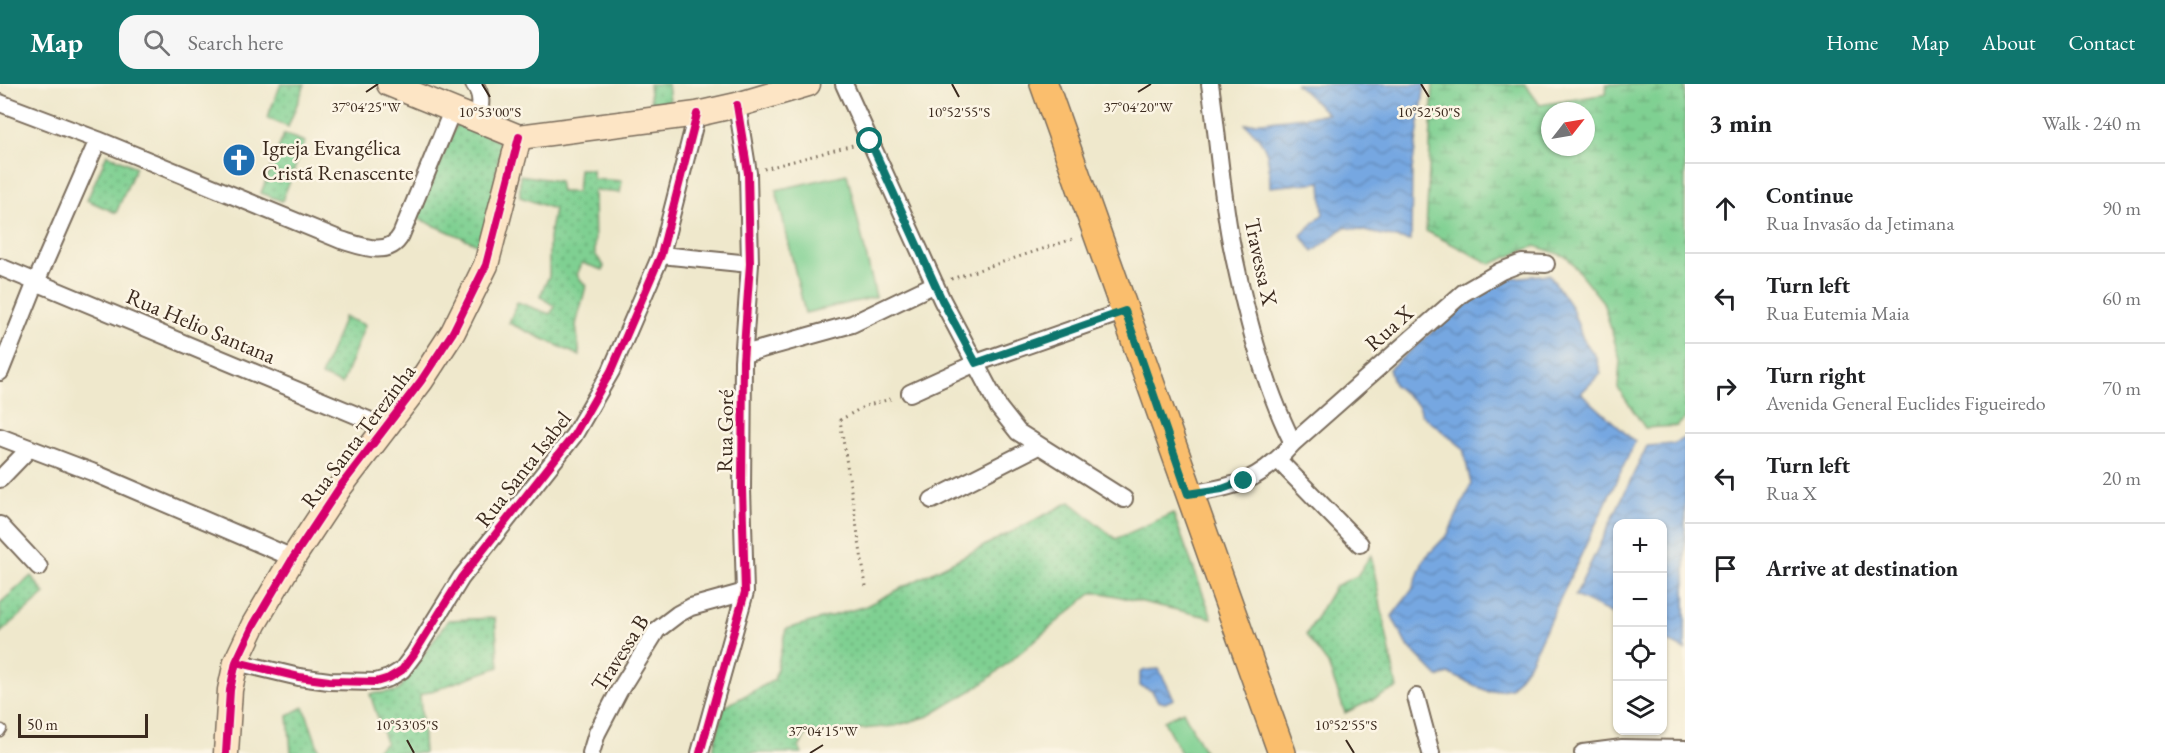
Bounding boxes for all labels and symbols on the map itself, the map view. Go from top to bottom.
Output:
text: 37°04'25"W [331,97,401,116]
text: 37°04'20"W [1103,97,1173,116]
text: 10°53'00"S [459,102,521,121]
text: 10°52'55"S [928,102,990,121]
text: 10°52'50"S [1398,102,1460,121]
north arrow [1541,102,1595,156]
route start [856,127,882,153]
place label: Igreja Evangélica Cristã Renascente [262,133,414,187]
church icon: Igreja Evangélica Cristã Renascente [221,142,257,178]
street label: Travessa X [1238,216,1285,309]
street label: Rua Helio Santana [122,281,280,371]
street label: Rua X [1358,298,1420,358]
street label: Rua Santa Terezinha [294,358,422,514]
street label: Rua Goré [710,389,740,473]
street label: Rua Santa Isabel [469,405,577,533]
route end [1230,467,1256,493]
street label: Travessa B [584,609,656,697]
scale bar [18,711,148,738]
text: 10°53'05"S [376,715,438,734]
text: 10°52'55"S [1315,715,1377,734]
text: 37°04'15"W [788,721,858,740]

